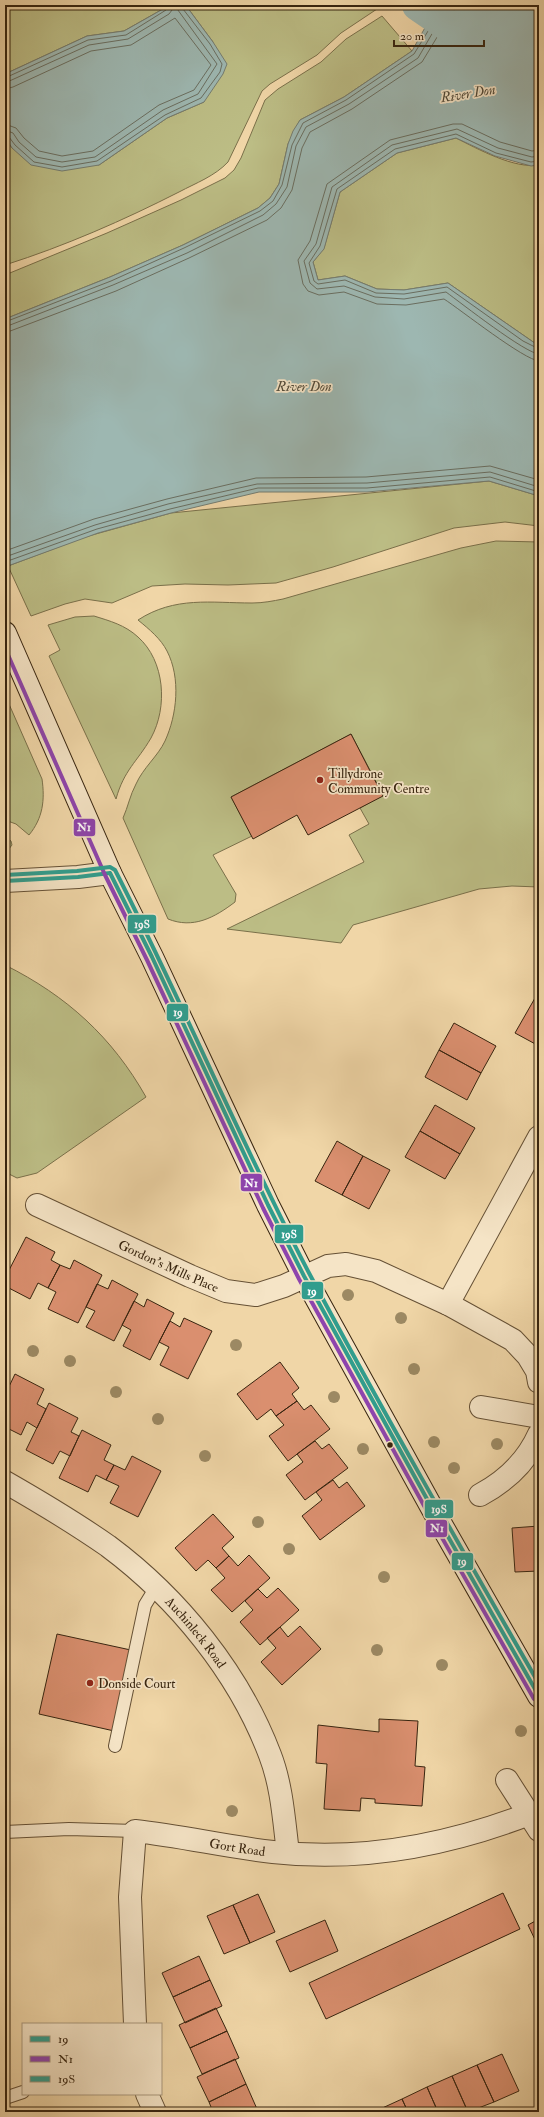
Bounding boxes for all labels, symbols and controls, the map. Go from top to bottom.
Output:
scale bar [394,22,484,48]
text: 20 m [400,29,425,44]
water label: River Don [438,81,497,106]
water label: River Don [275,378,332,395]
place label: Tillydrone Community Centre [328,766,430,798]
marker: Tillydrone Community Centre [315,775,325,785]
line badge: N1 [73,818,96,837]
text: N1 [76,821,91,834]
line badge: 19S [127,914,157,934]
text: 19S [134,918,150,931]
line badge: 19 [166,1003,189,1022]
text: 19 [173,1006,183,1019]
line badge: N1 [240,1173,263,1192]
text: N1 [243,1177,258,1190]
line badge: 19S [274,1224,304,1244]
text: 19S [281,1228,297,1241]
street label: Gordon's Mills Place [115,1237,222,1296]
line badge: 19 [301,1281,324,1300]
text: 19 [307,1285,317,1298]
unlabelled marker [385,1440,395,1450]
line badge: 19S [424,1499,454,1519]
text: 19S [431,1503,447,1516]
line badge: N1 [425,1519,448,1538]
text: N1 [429,1522,444,1535]
line badge: 19 [451,1552,474,1571]
text: 19 [457,1555,467,1568]
street label: Auchinleck Road [161,1593,229,1672]
place label: Donside Court [98,1676,176,1692]
marker: Donside Court [85,1678,95,1688]
street label: Gort Road [208,1836,267,1860]
legend [22,2023,162,2095]
text: 19 [58,2032,68,2047]
text: N1 [58,2052,73,2067]
text: 19S [58,2072,75,2087]

